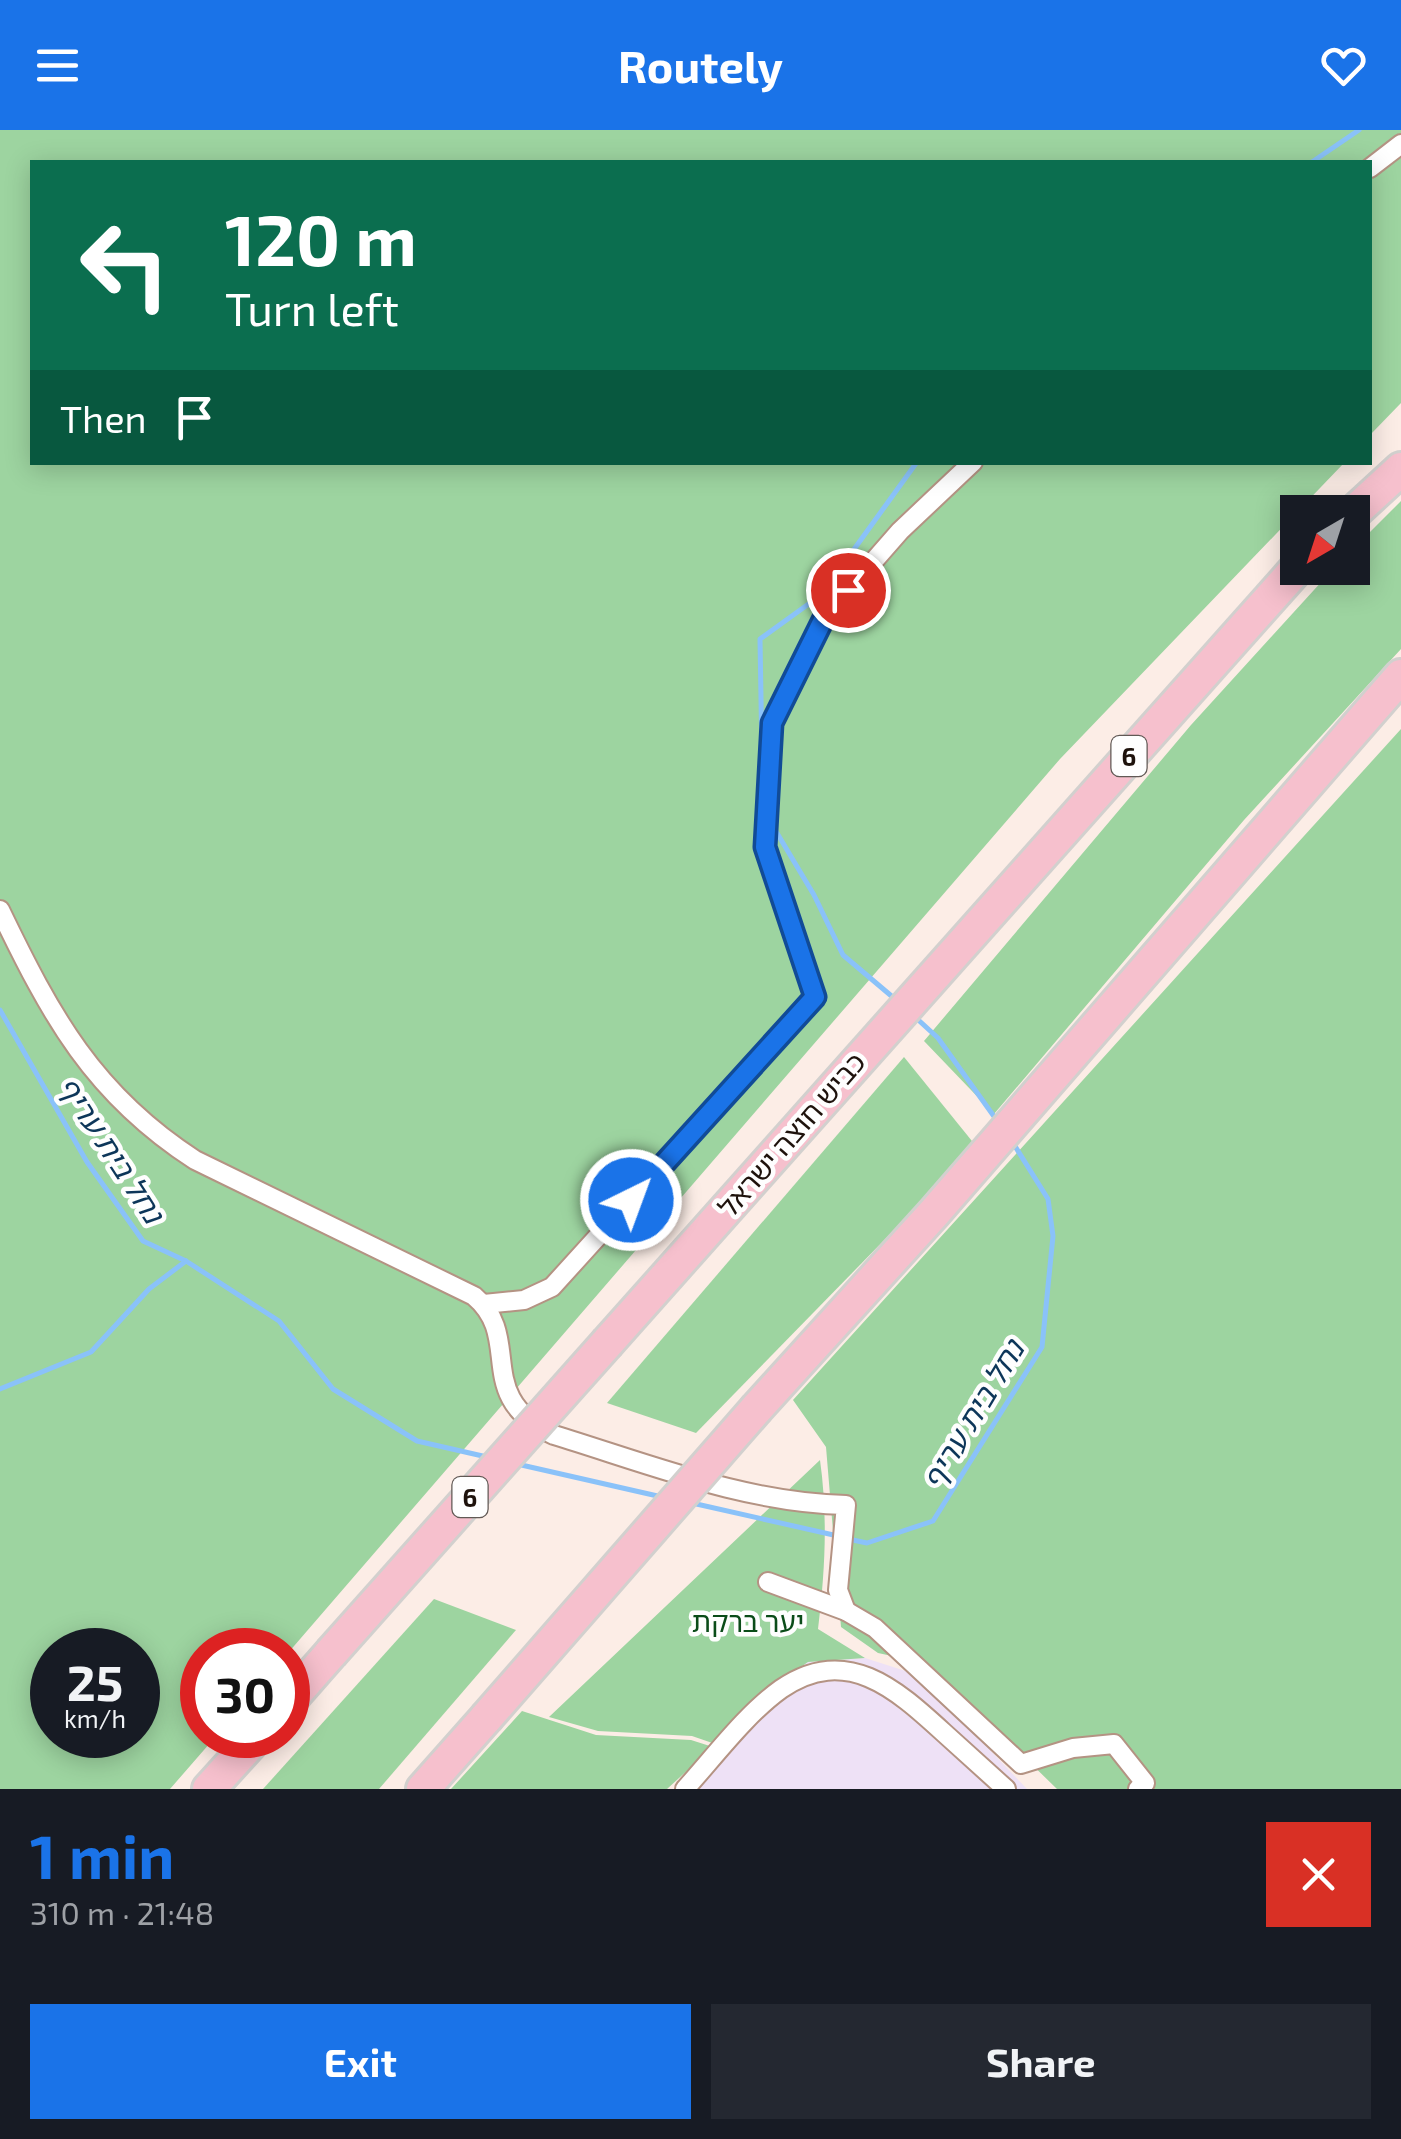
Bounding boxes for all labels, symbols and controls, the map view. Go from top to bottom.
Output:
icon: menu [30,38,85,93]
text: Routely [618,38,783,92]
icon: heart [1316,38,1371,93]
text: 120 m [225,196,417,280]
icon: left [60,200,190,330]
text: Turn left [225,281,399,335]
icon: arrive [167,390,222,445]
text: Then [60,395,147,441]
north arrow [1280,495,1370,585]
map controls [1280,495,1370,585]
pin [806,548,891,633]
icon: arrive [821,563,876,618]
road number: 6 [1112,736,1146,776]
street label: כביש חוצה ישראל [710,1045,872,1223]
water label: נחל בית עריף [51,1069,174,1231]
position arrow [579,1148,683,1252]
water label: נחל בית עריף [914,1331,1032,1495]
road number: 6 [452,1477,488,1517]
park label: יער ברקת [692,1604,804,1638]
speed limit sign: 30 [180,1628,310,1758]
text: 25 [67,1651,123,1711]
text: km/h [64,1703,126,1733]
text: 1 min [30,1819,174,1891]
button: close [1266,1822,1371,1927]
text: 310 m · 21:48 [30,1893,214,1931]
button: Exit [30,2004,691,2119]
button: Share [711,2004,1371,2119]

